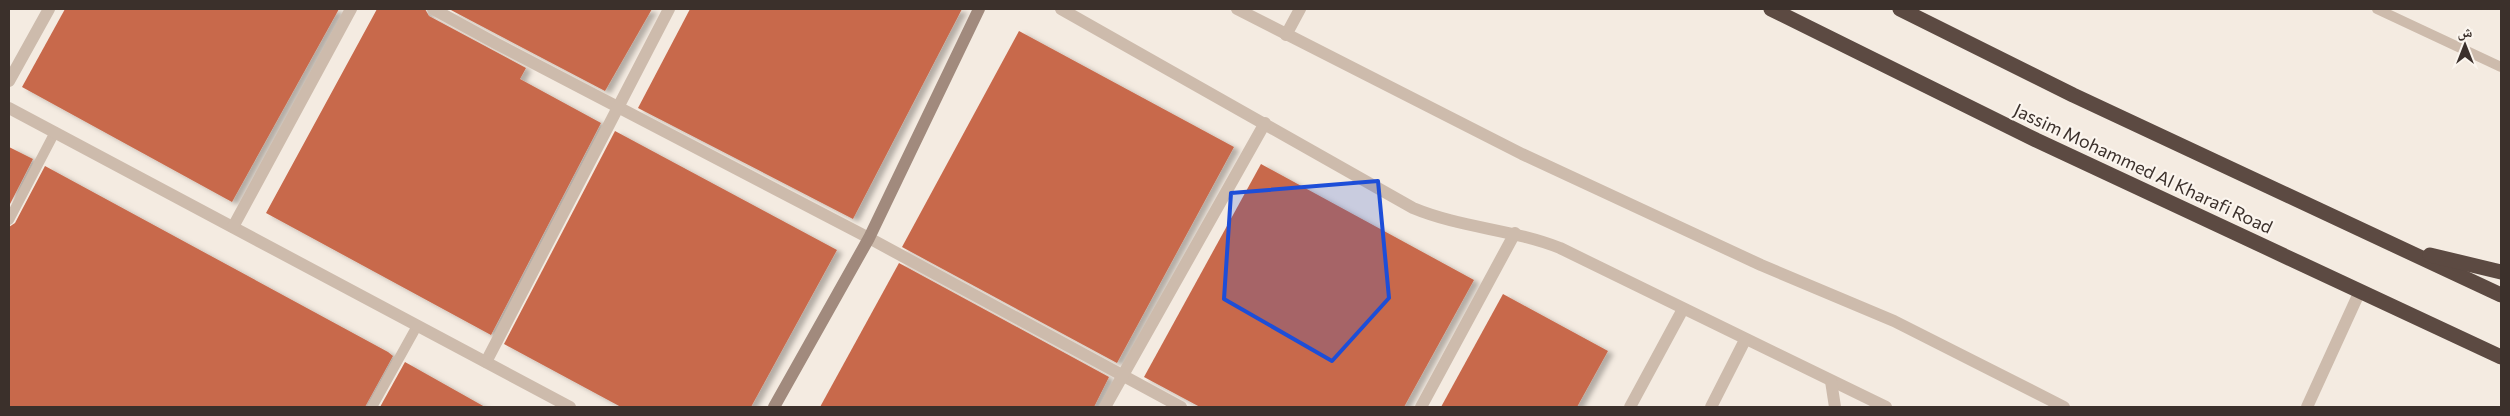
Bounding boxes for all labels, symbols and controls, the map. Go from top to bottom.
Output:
north arrow [2440,20,2490,70]
text: ش [2458,23,2473,41]
street label: Jassim Mohammed Al Kharafi Road [2010,98,2276,238]

